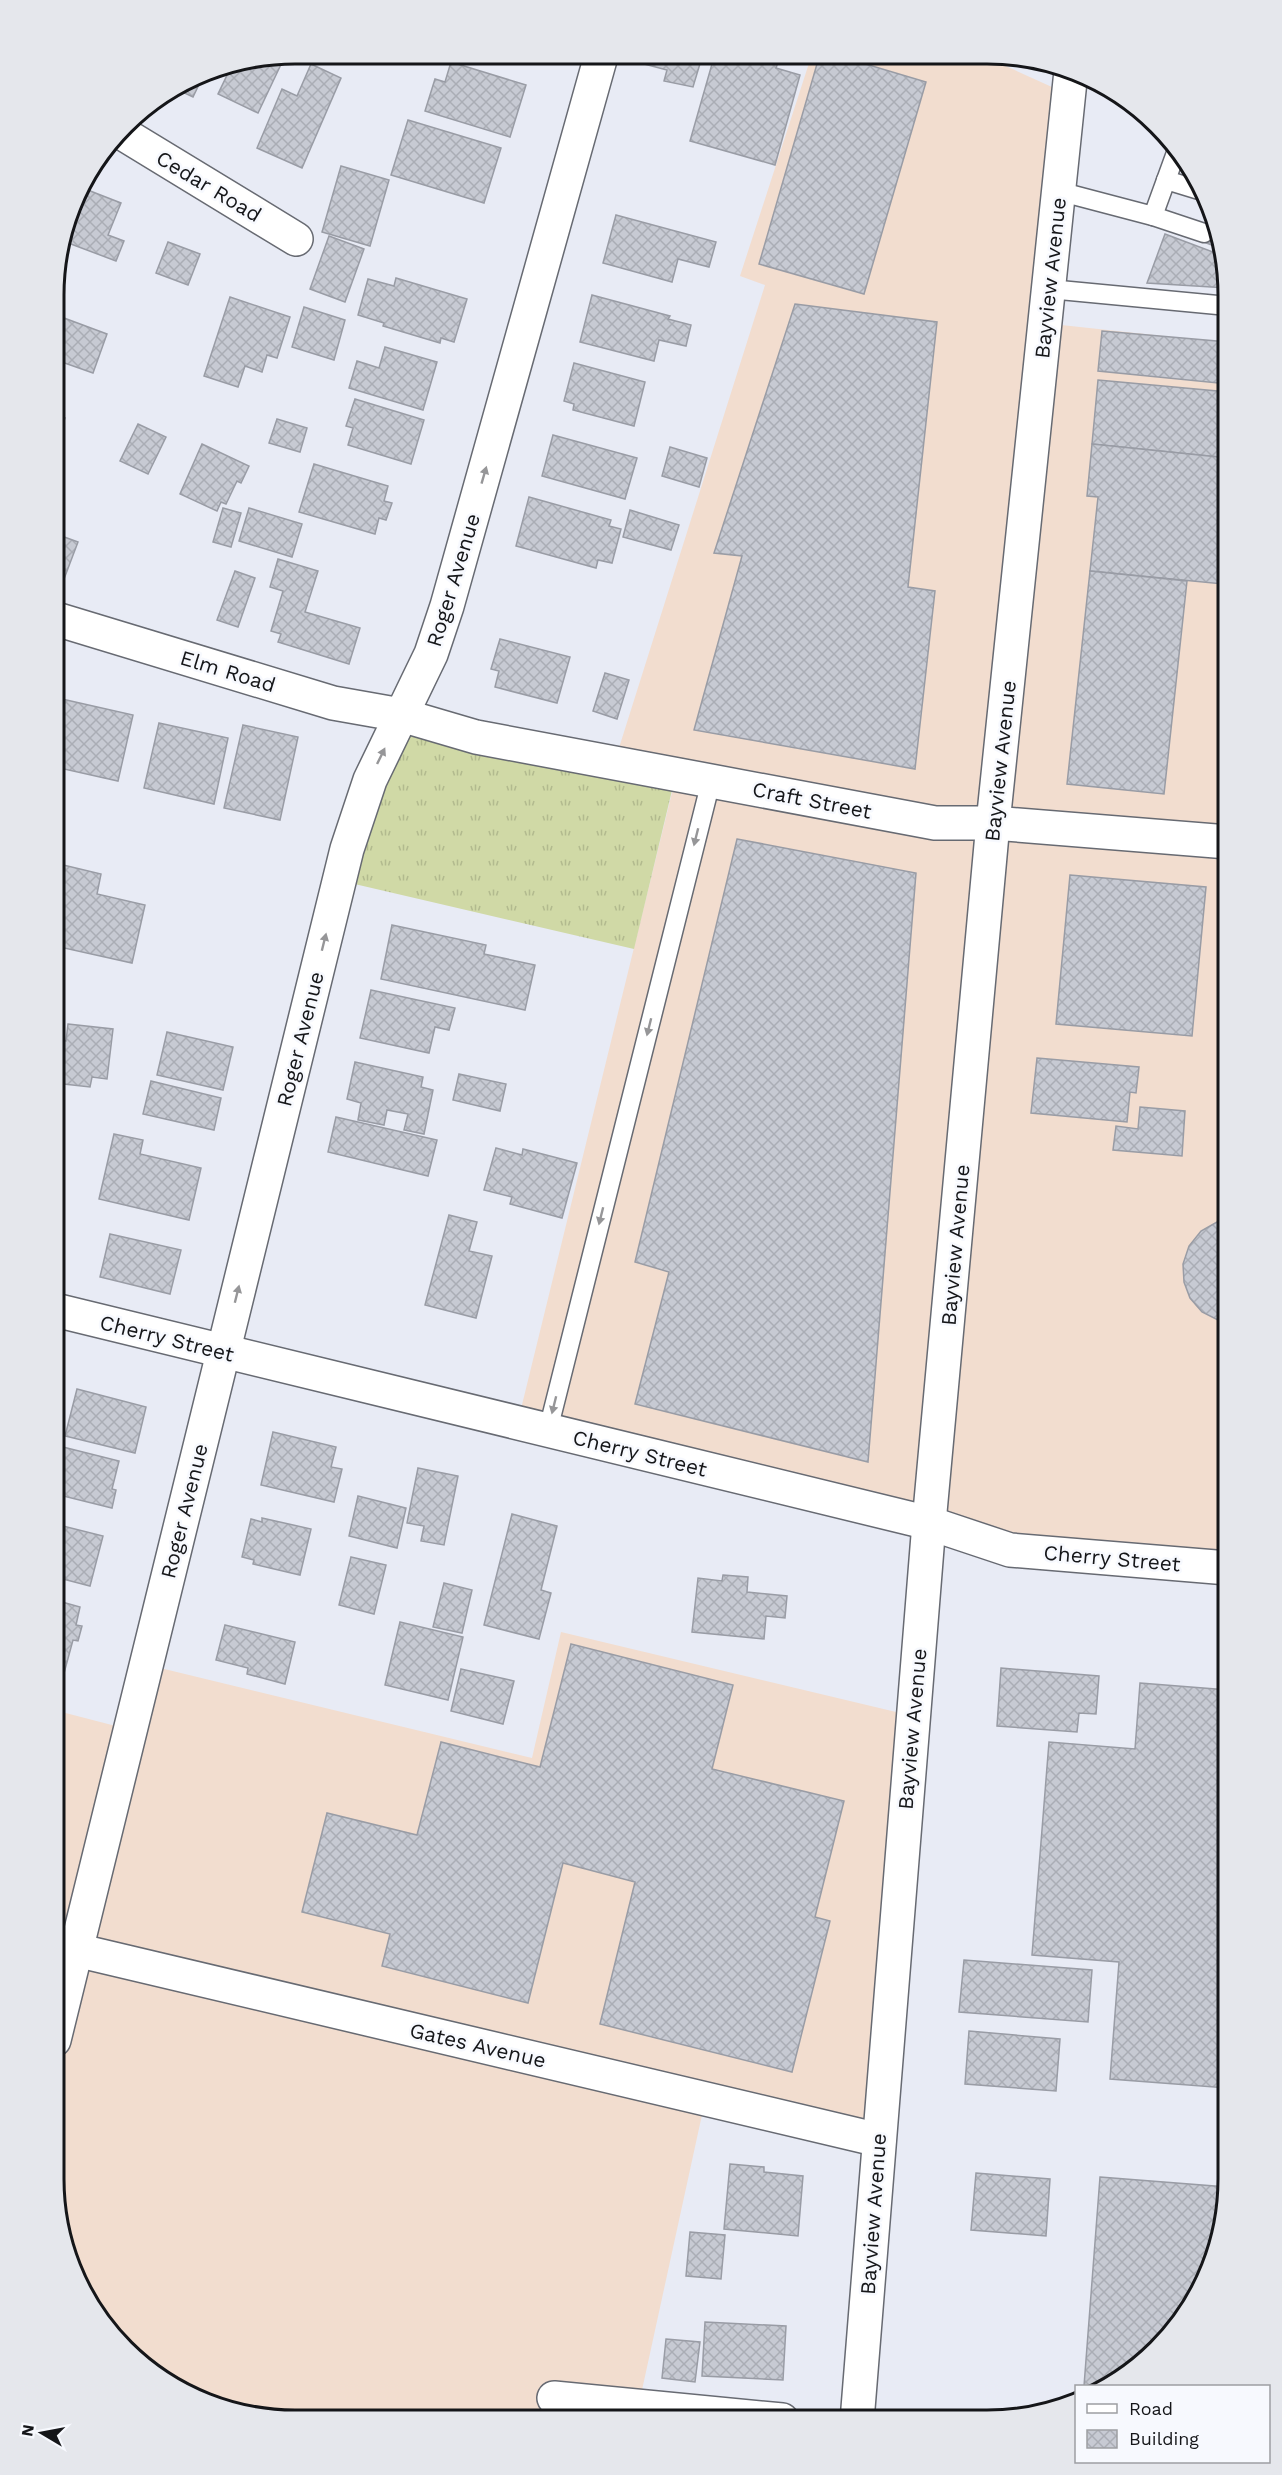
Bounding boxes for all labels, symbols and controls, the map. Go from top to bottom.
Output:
street label: Cedar Road [152,145,266,227]
street label: Bayview Avenue [1029,196,1071,360]
one-way arrow [479,466,489,484]
street label: Roger Avenue [421,510,485,650]
street label: Elm Road [177,645,279,697]
street label: Bayview Avenue [979,679,1021,843]
one-way arrow [376,747,386,765]
street label: Craft Street [750,776,874,824]
one-way arrow [691,828,701,847]
one-way arrow [320,933,330,951]
street label: Roger Avenue [271,969,329,1109]
one-way arrow [643,1017,653,1036]
street label: Bayview Avenue [935,1163,975,1327]
one-way arrow [596,1207,606,1225]
one-way arrow [233,1285,243,1304]
street label: Cherry Street [97,1309,237,1367]
one-way arrow [548,1396,558,1414]
street label: Cherry Street [570,1424,710,1482]
street label: Roger Avenue [155,1441,213,1581]
street label: Cherry Street [1042,1540,1182,1576]
street label: Bayview Avenue [892,1647,932,1811]
street label: Gates Avenue [407,2017,549,2073]
street label: Bayview Avenue [855,2132,891,2296]
legend [1075,2385,1270,2463]
text: Road [1129,2398,1173,2419]
north arrow [12,2403,72,2463]
text: N [17,2423,38,2438]
text: Building [1129,2428,1199,2449]

